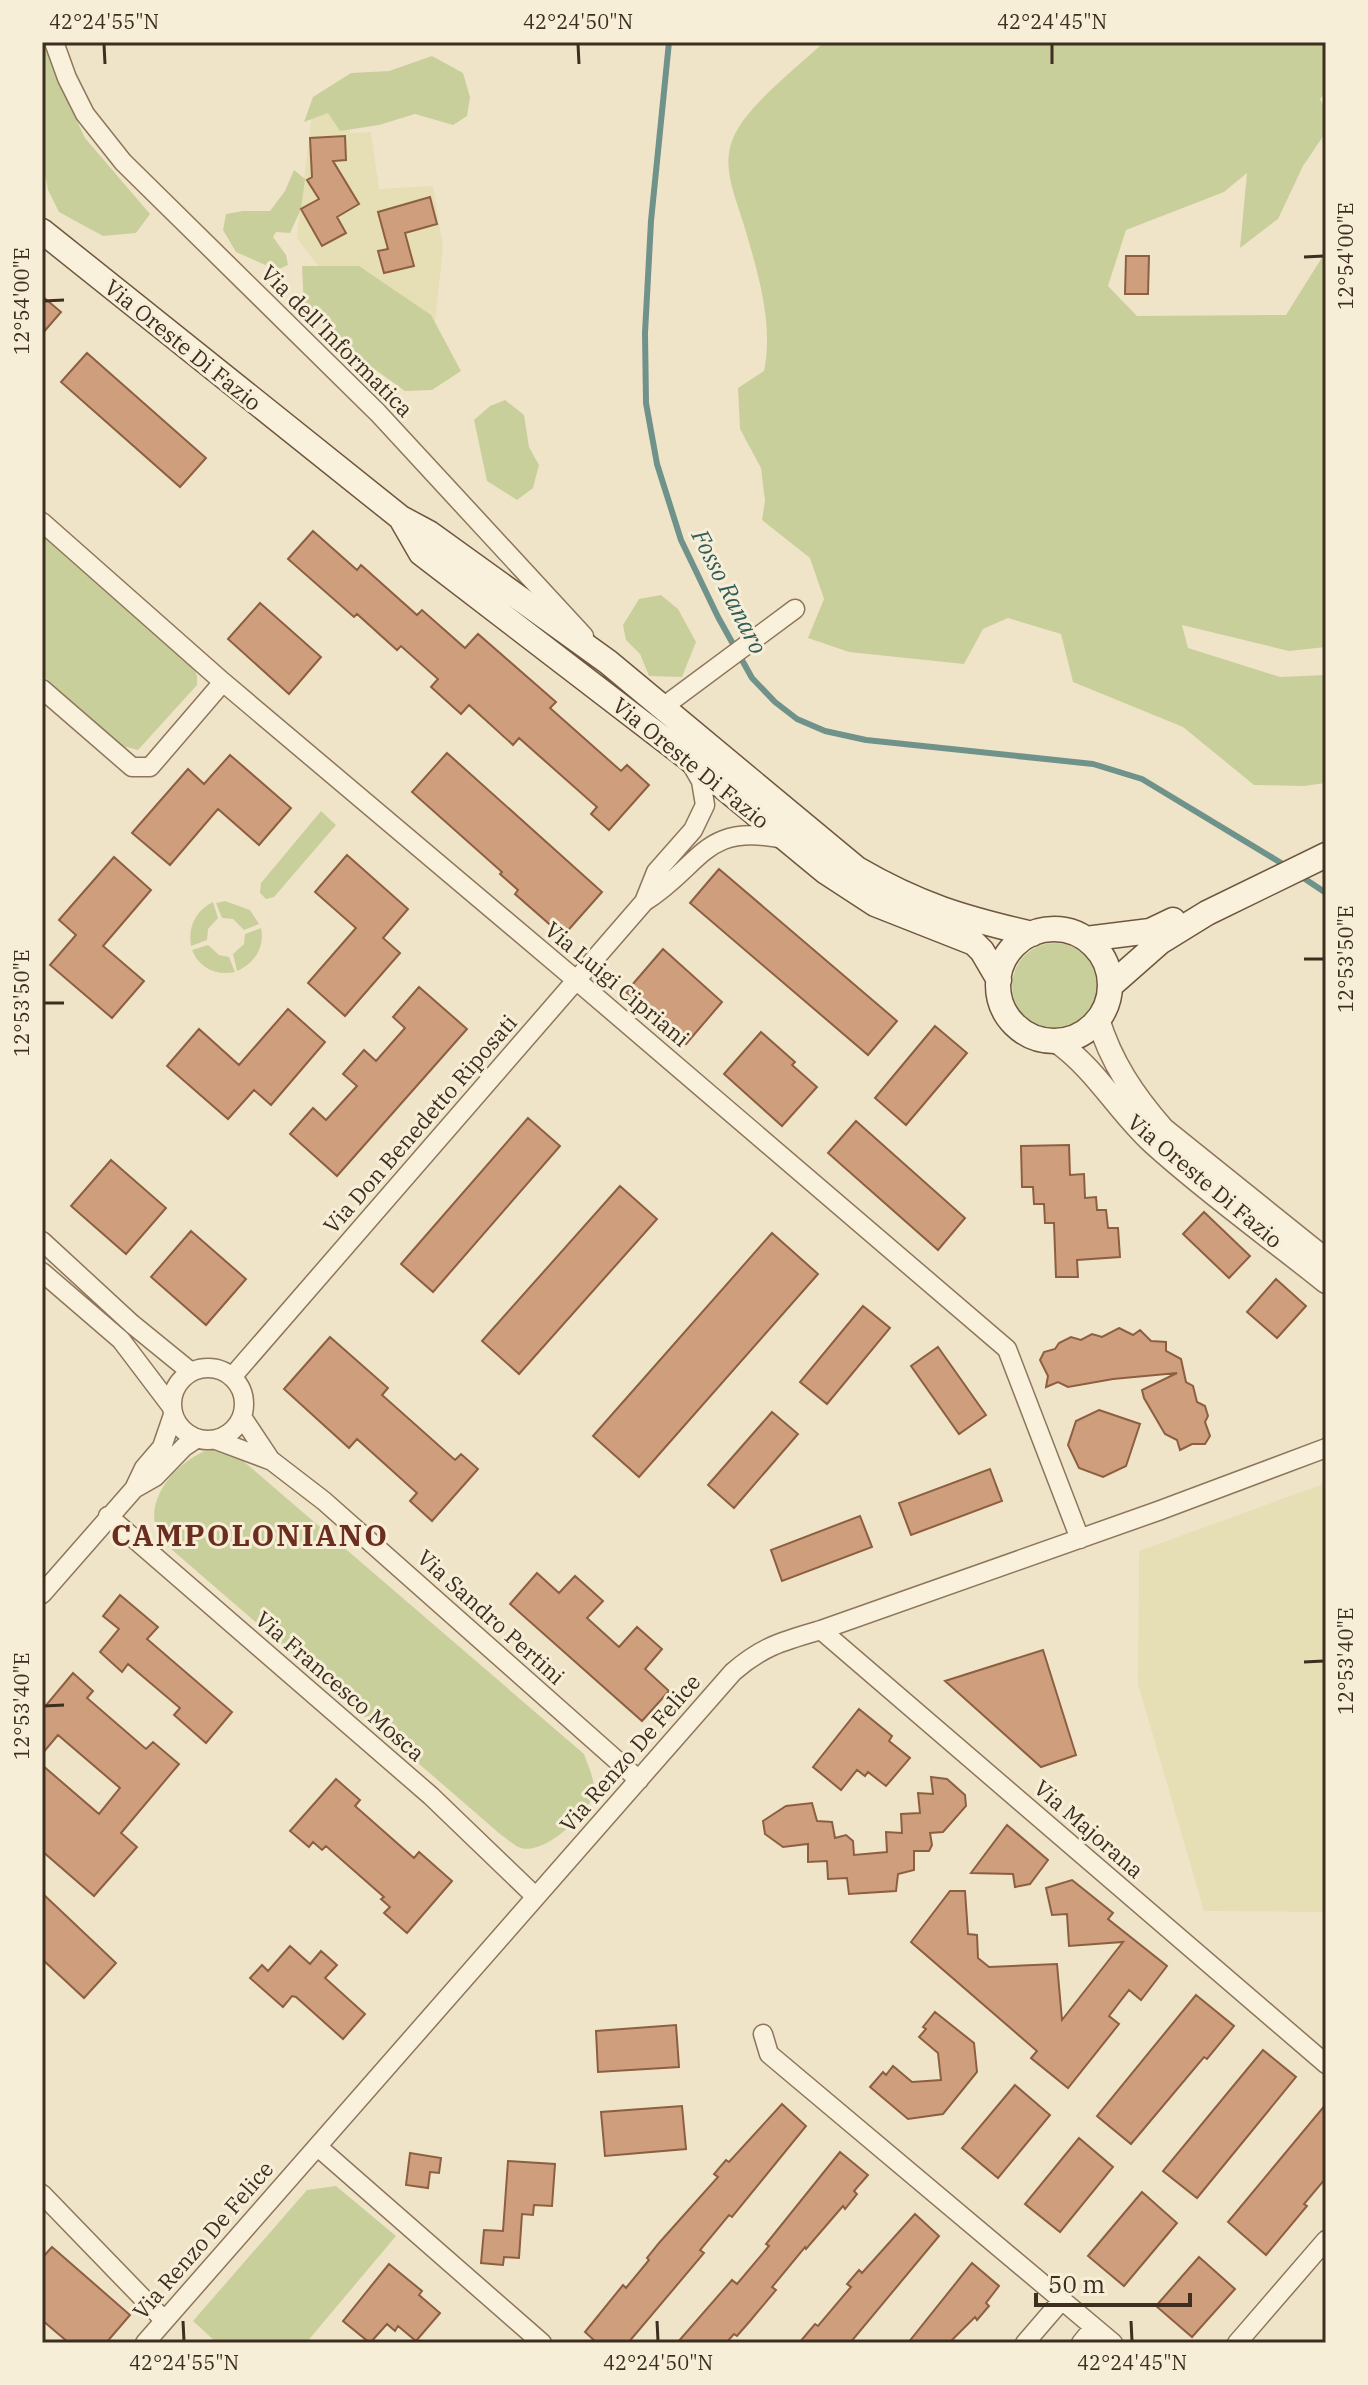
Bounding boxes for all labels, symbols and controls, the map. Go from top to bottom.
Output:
text: 42°24'55"N [49,8,159,35]
text: 42°24'50"N [523,8,633,35]
text: 42°24'45"N [997,8,1107,35]
text: 12°54'00"E [1332,202,1359,310]
text: 12°54'00"E [8,247,35,355]
street label: Via dell'Informatica [255,258,420,423]
street label: Via Oreste Di Fazio [99,272,268,417]
water label: Fosso Ranaro [684,523,775,659]
street label: Via Oreste Di Fazio [607,690,776,835]
text: 12°53'50"E [1332,905,1359,1013]
street label: Via Luigi Cipriani [539,915,696,1053]
text: 12°53'50"E [8,949,35,1057]
street label: Via Don Benedetto Riposati [317,1008,523,1239]
street label: Via Oreste Di Fazio [1122,1107,1289,1254]
district label: CAMPOLONIANO [111,1515,389,1554]
street label: Via Sandro Pertini [412,1543,571,1691]
street label: Via Francesco Mosca [250,1604,431,1767]
text: 12°53'40"E [1332,1607,1359,1715]
text: 12°53'40"E [8,1652,35,1760]
street label: Via Renzo De Felice [553,1667,706,1838]
street label: Via Majorana [1028,1773,1150,1884]
street label: Via Renzo De Felice [126,2154,279,2325]
scale bar [1036,2257,1190,2307]
text: 50 m [1048,2268,1105,2300]
text: 42°24'55"N [129,2349,239,2376]
text: 42°24'50"N [603,2349,713,2376]
text: 42°24'45"N [1077,2349,1187,2376]

